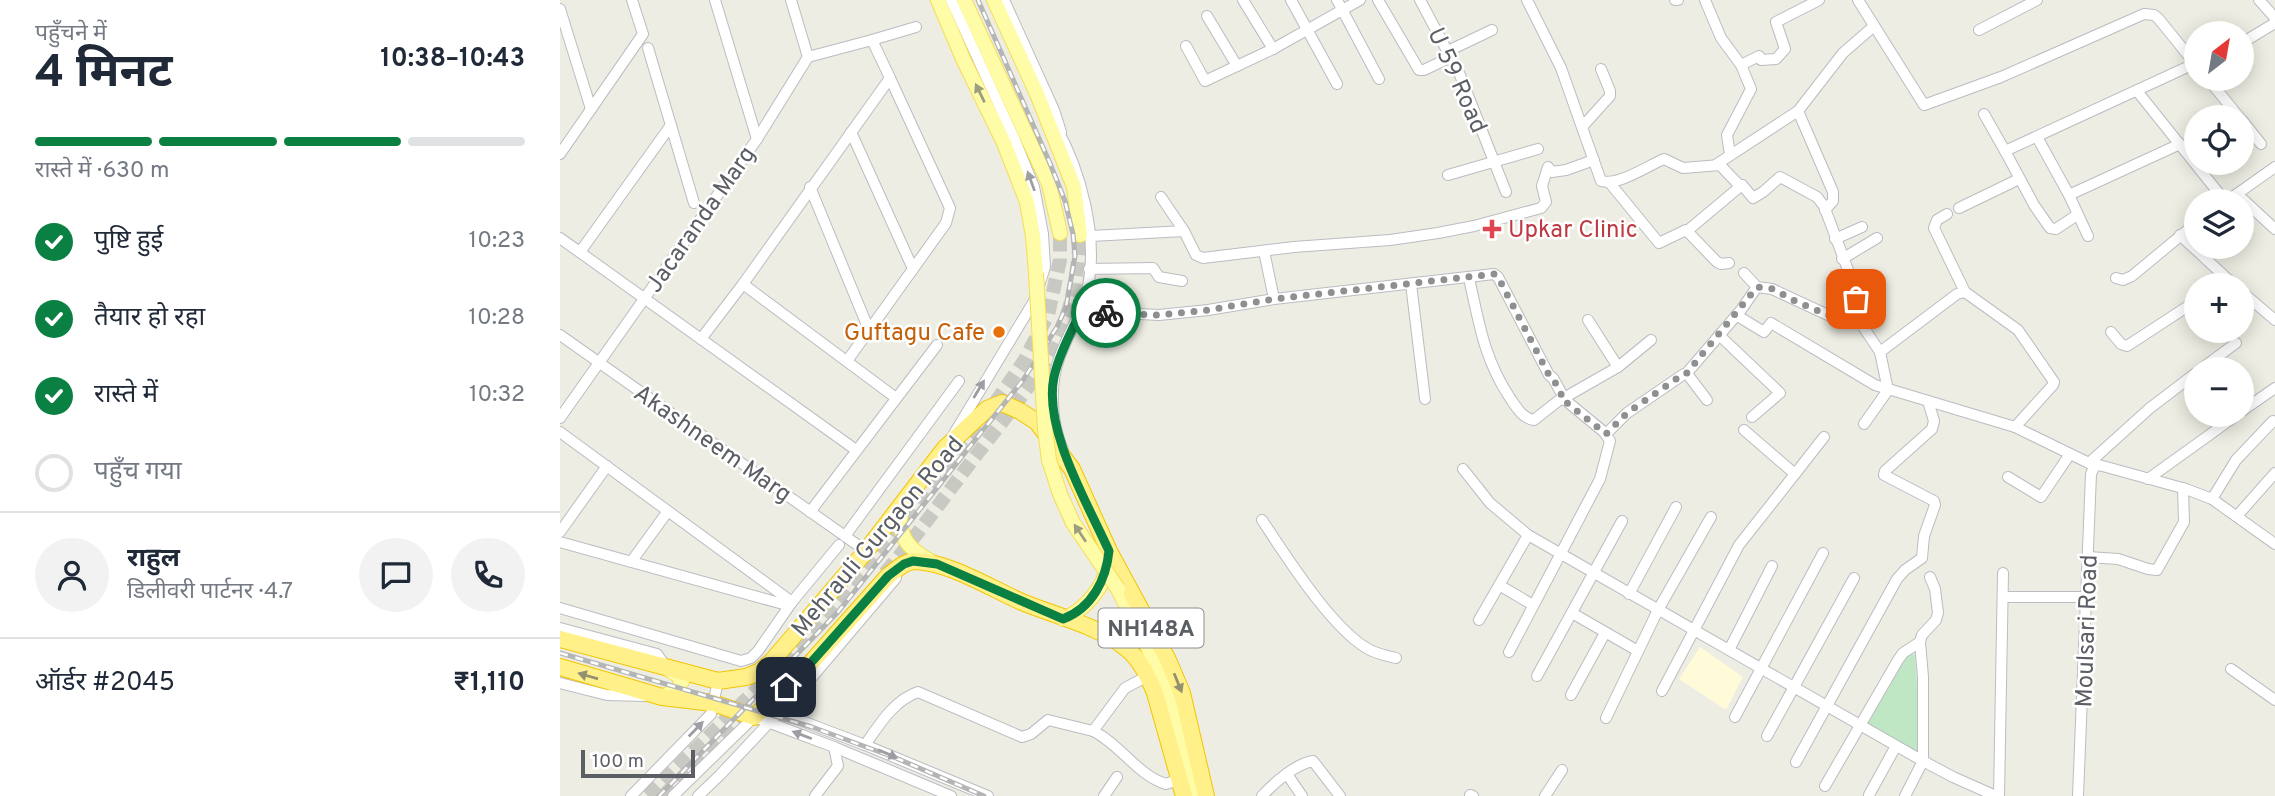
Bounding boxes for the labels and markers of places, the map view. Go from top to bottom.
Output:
place label: Upkar Clinic [1508,216,1638,246]
marker: Upkar Clinic [1482,219,1502,239]
pin [1826,269,1886,329]
place label: Guftagu Cafe [844,319,985,349]
marker: Guftagu Cafe [991,324,1007,340]
pin [756,657,816,717]

